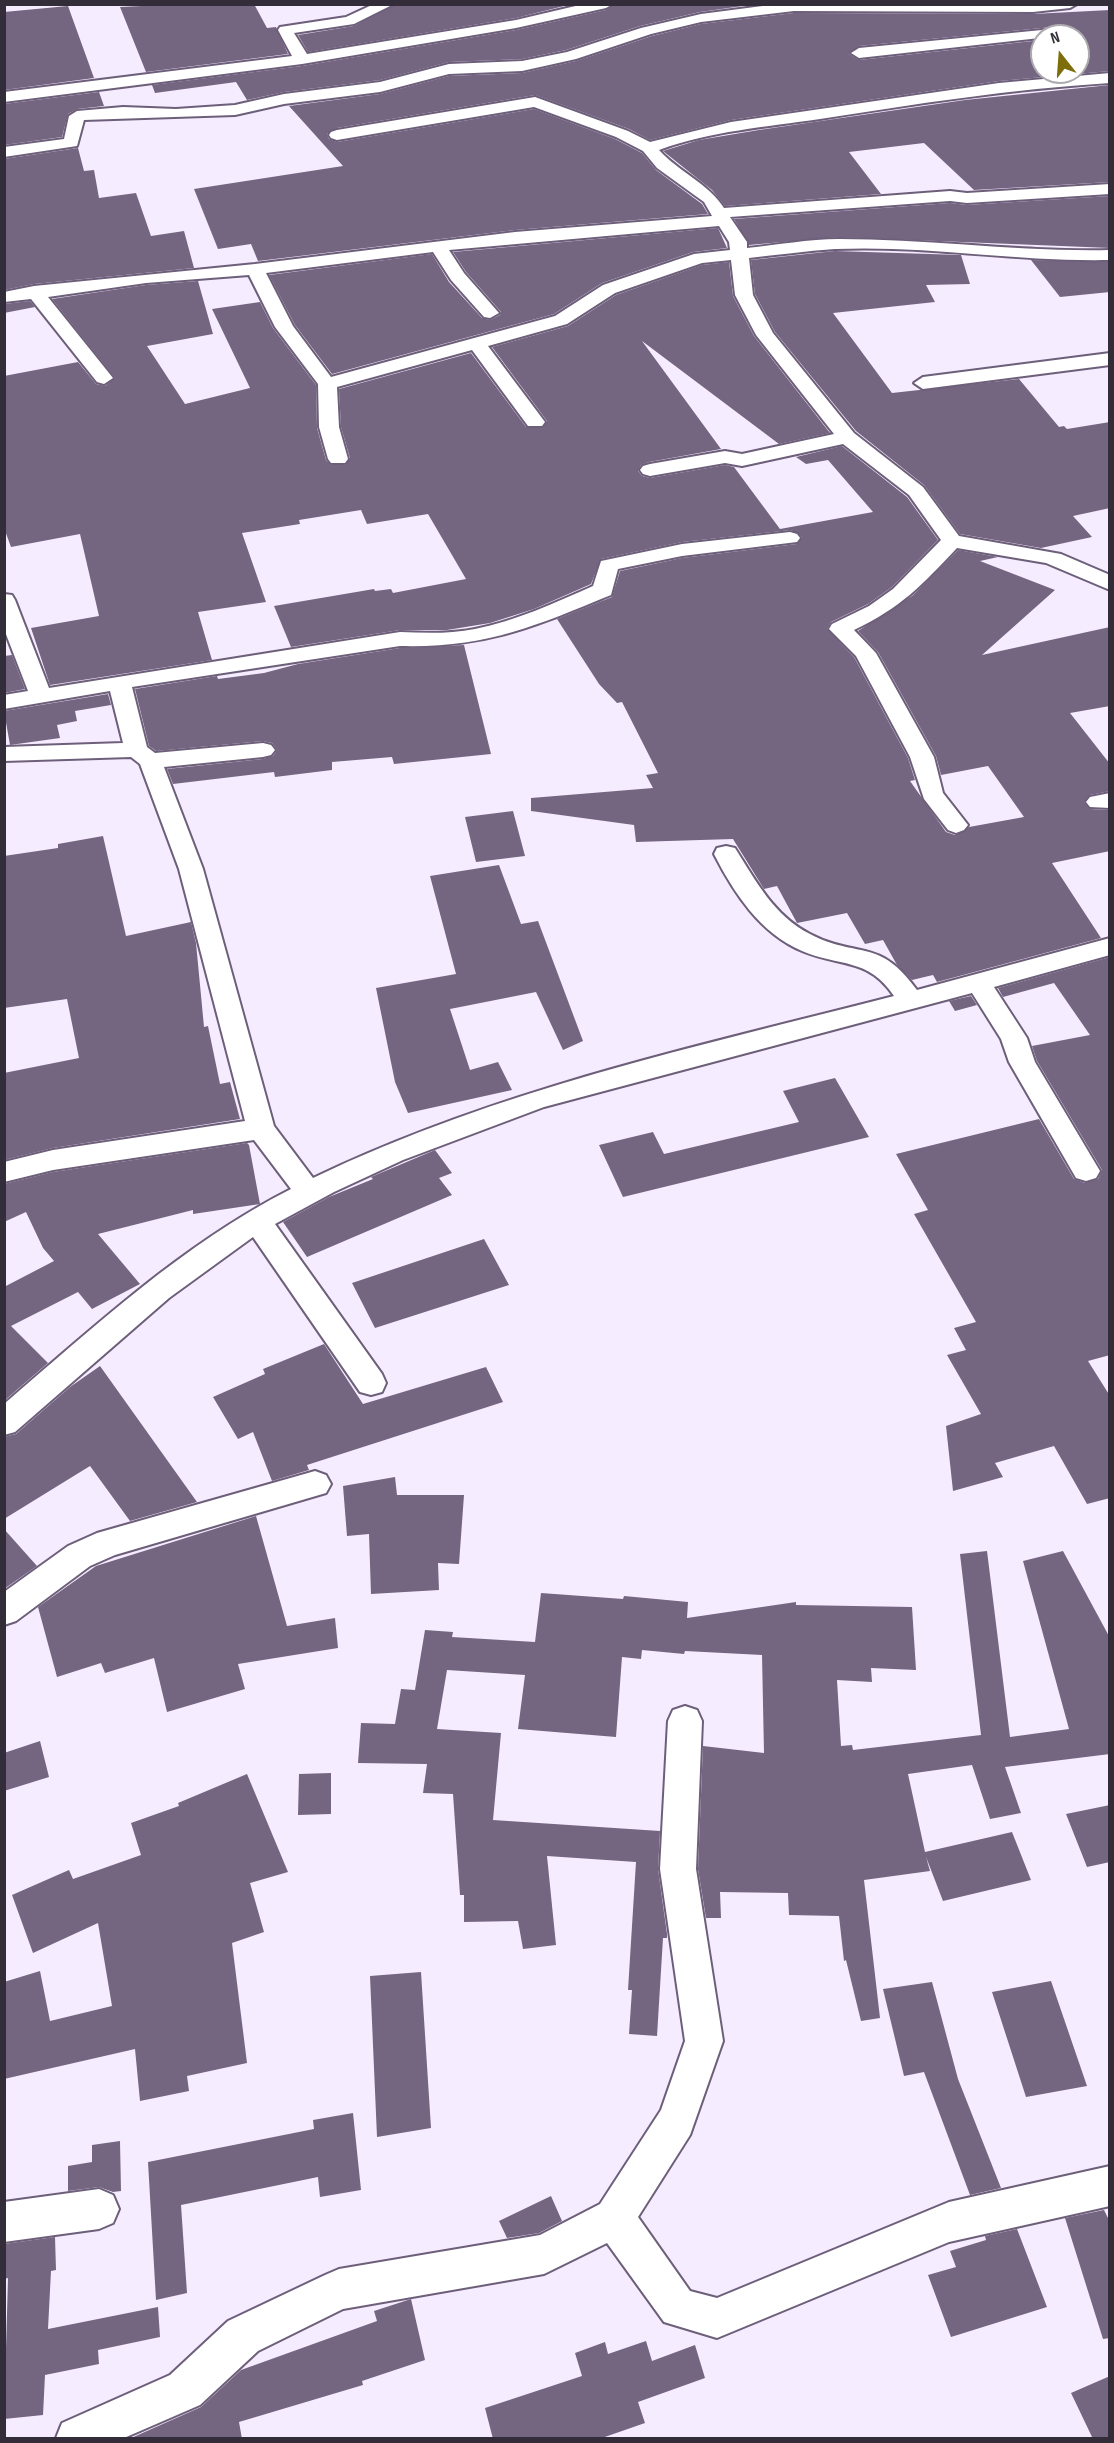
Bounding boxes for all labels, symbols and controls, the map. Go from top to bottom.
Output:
north arrow [1030,24,1090,84]
text: N [1048,28,1062,49]

